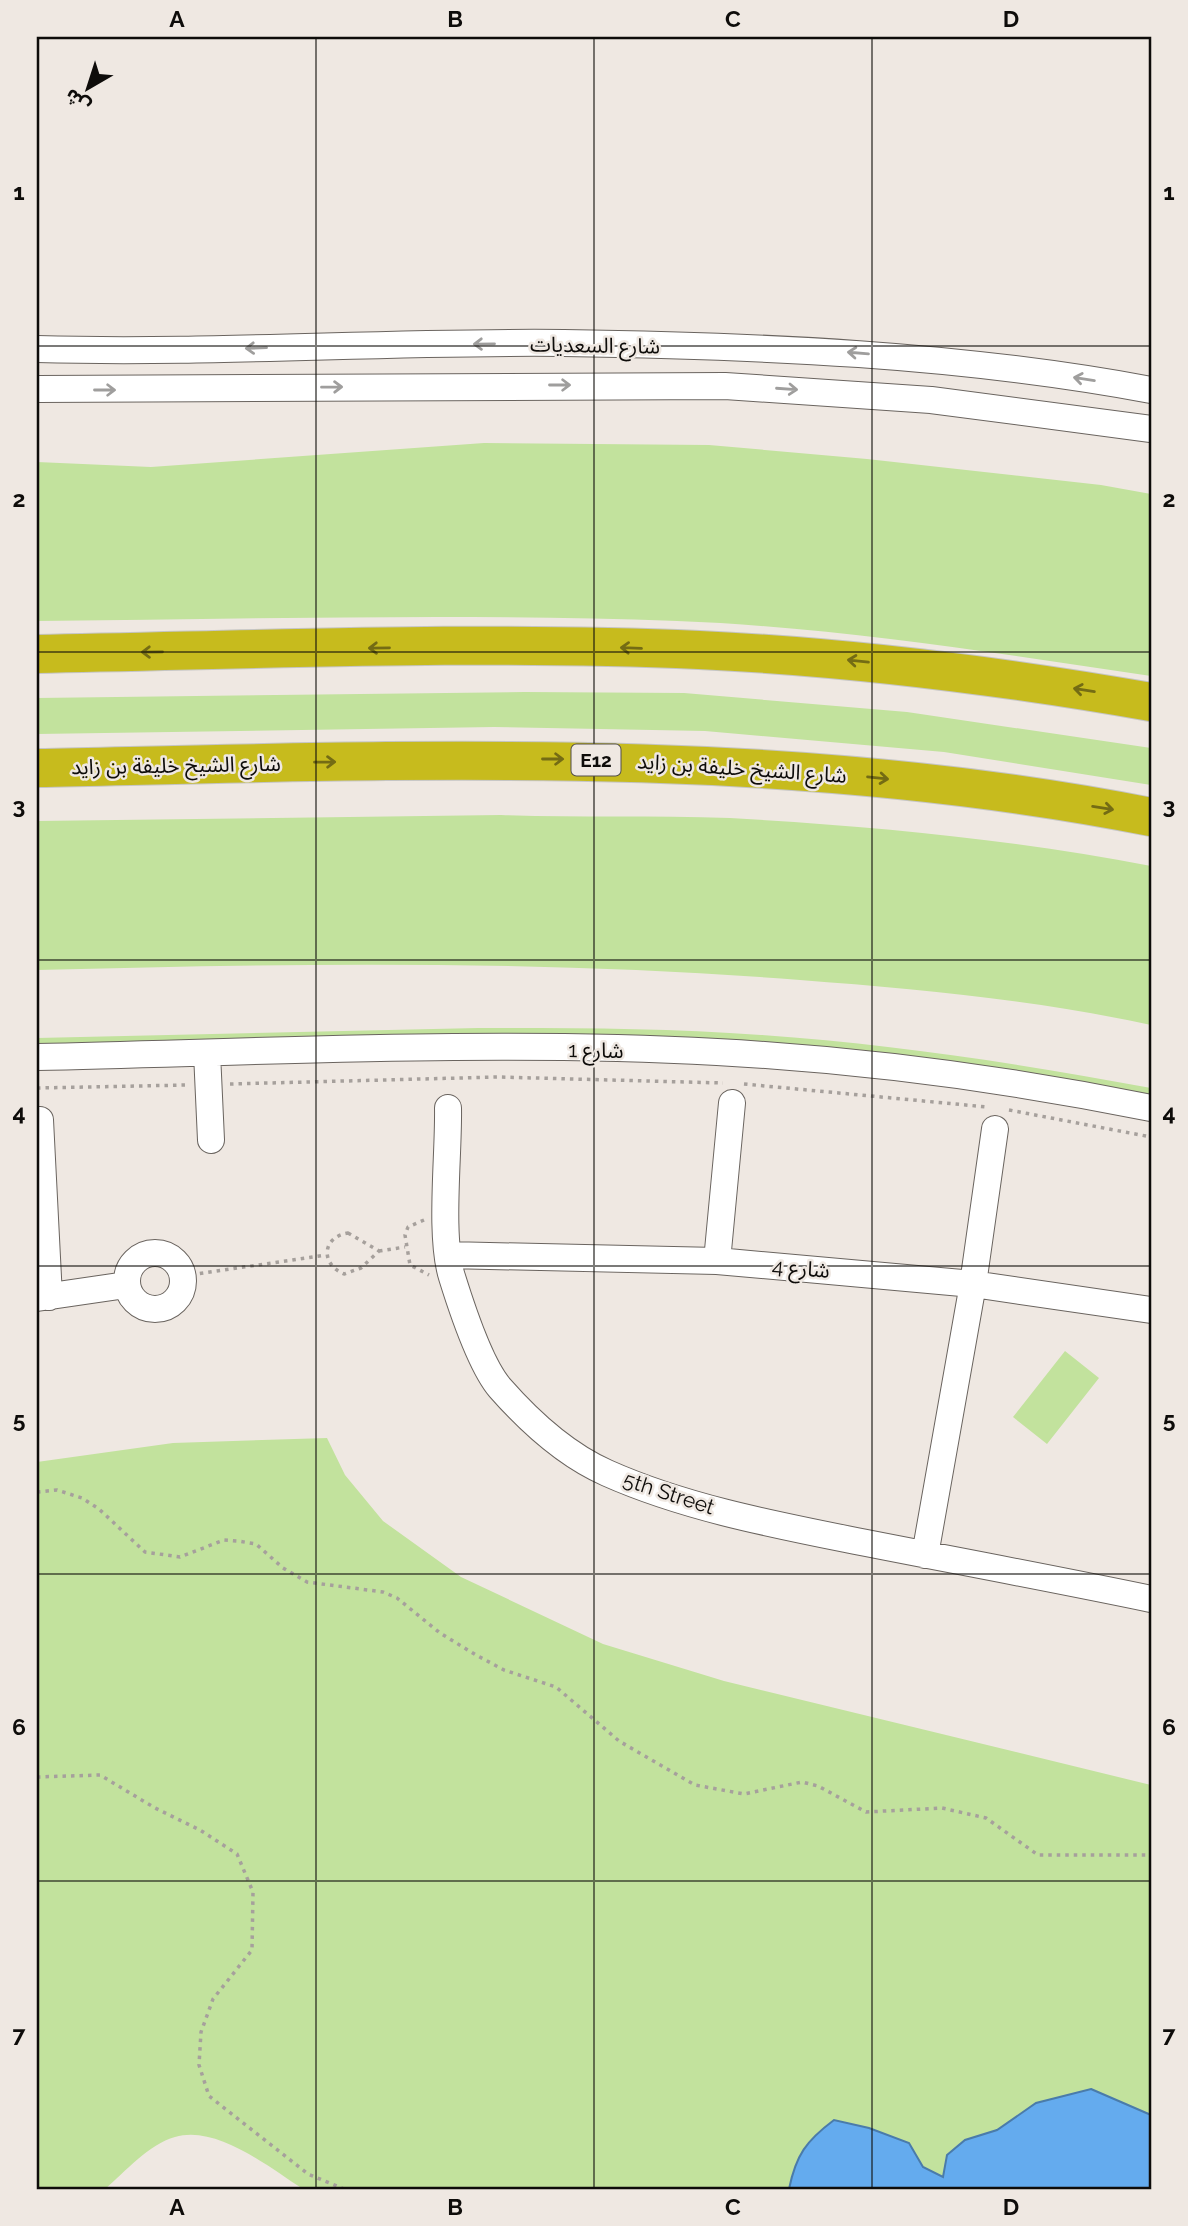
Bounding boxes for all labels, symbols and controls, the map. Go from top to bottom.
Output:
text: A [169,5,185,32]
text: B [447,5,463,32]
text: C [725,5,741,32]
text: D [1003,5,1019,32]
north arrow [52,52,122,122]
text: ش [60,84,94,118]
text: 1 [13,178,25,205]
text: 1 [1163,178,1175,205]
street label: شارع السعديات [530,331,660,362]
one-way arrow [472,337,495,351]
one-way arrow [245,342,268,355]
one-way arrow [847,346,870,359]
one-way arrow [1073,372,1096,385]
one-way arrow [548,378,571,392]
one-way arrow [321,380,344,394]
one-way arrow [93,383,116,397]
one-way arrow [776,383,799,396]
text: 2 [13,485,25,512]
text: 2 [1163,485,1175,512]
one-way arrow [368,641,391,654]
one-way arrow [620,641,643,654]
one-way arrow [140,645,163,658]
one-way arrow [848,655,870,668]
one-way arrow [1073,683,1096,696]
road number: E12 [572,744,620,776]
street label: شارع الشيخ خليفة بن زايد [636,748,848,791]
street label: شارع الشيخ خليفة بن زايد [71,751,281,782]
one-way arrow [541,752,564,766]
one-way arrow [314,755,337,769]
one-way arrow [866,772,889,785]
text: 3 [13,792,25,819]
text: 3 [1163,792,1175,819]
one-way arrow [1091,802,1114,815]
street label: شارع 1 [568,1037,624,1066]
text: 4 [12,1099,26,1126]
text: 4 [1162,1099,1176,1126]
street label: شارع 4 [771,1253,831,1286]
text: 5 [13,1406,26,1433]
text: 5 [1163,1406,1176,1433]
street label: 5th Street [620,1467,718,1519]
text: 6 [12,1713,26,1740]
text: 6 [1162,1713,1176,1740]
text: 7 [13,2020,26,2047]
text: 7 [1163,2020,1176,2047]
text: A [169,2193,185,2220]
text: B [447,2193,463,2220]
text: C [725,2193,741,2220]
text: D [1003,2193,1019,2220]

